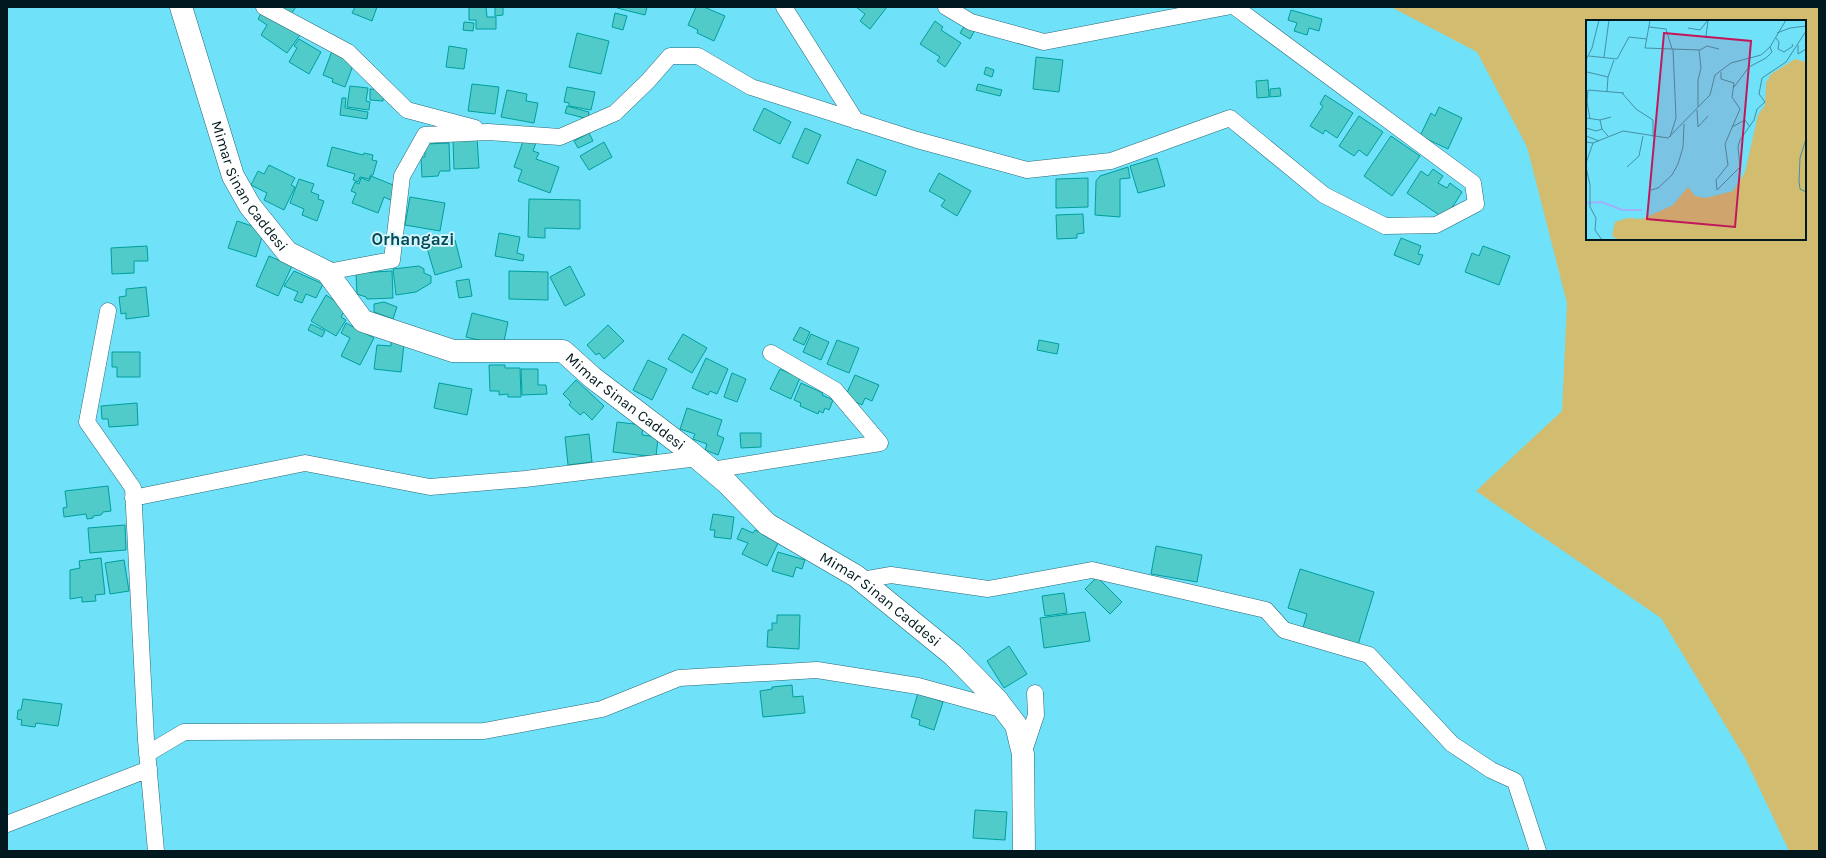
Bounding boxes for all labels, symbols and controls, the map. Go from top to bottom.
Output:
inset map [1586,20,1806,240]
street label: Mimar Sinan Caddesi [207,118,292,255]
district label: Orhangazi [371,229,455,249]
street label: Mimar Sinan Caddesi [562,349,689,454]
street label: Mimar Sinan Caddesi [817,548,945,651]

